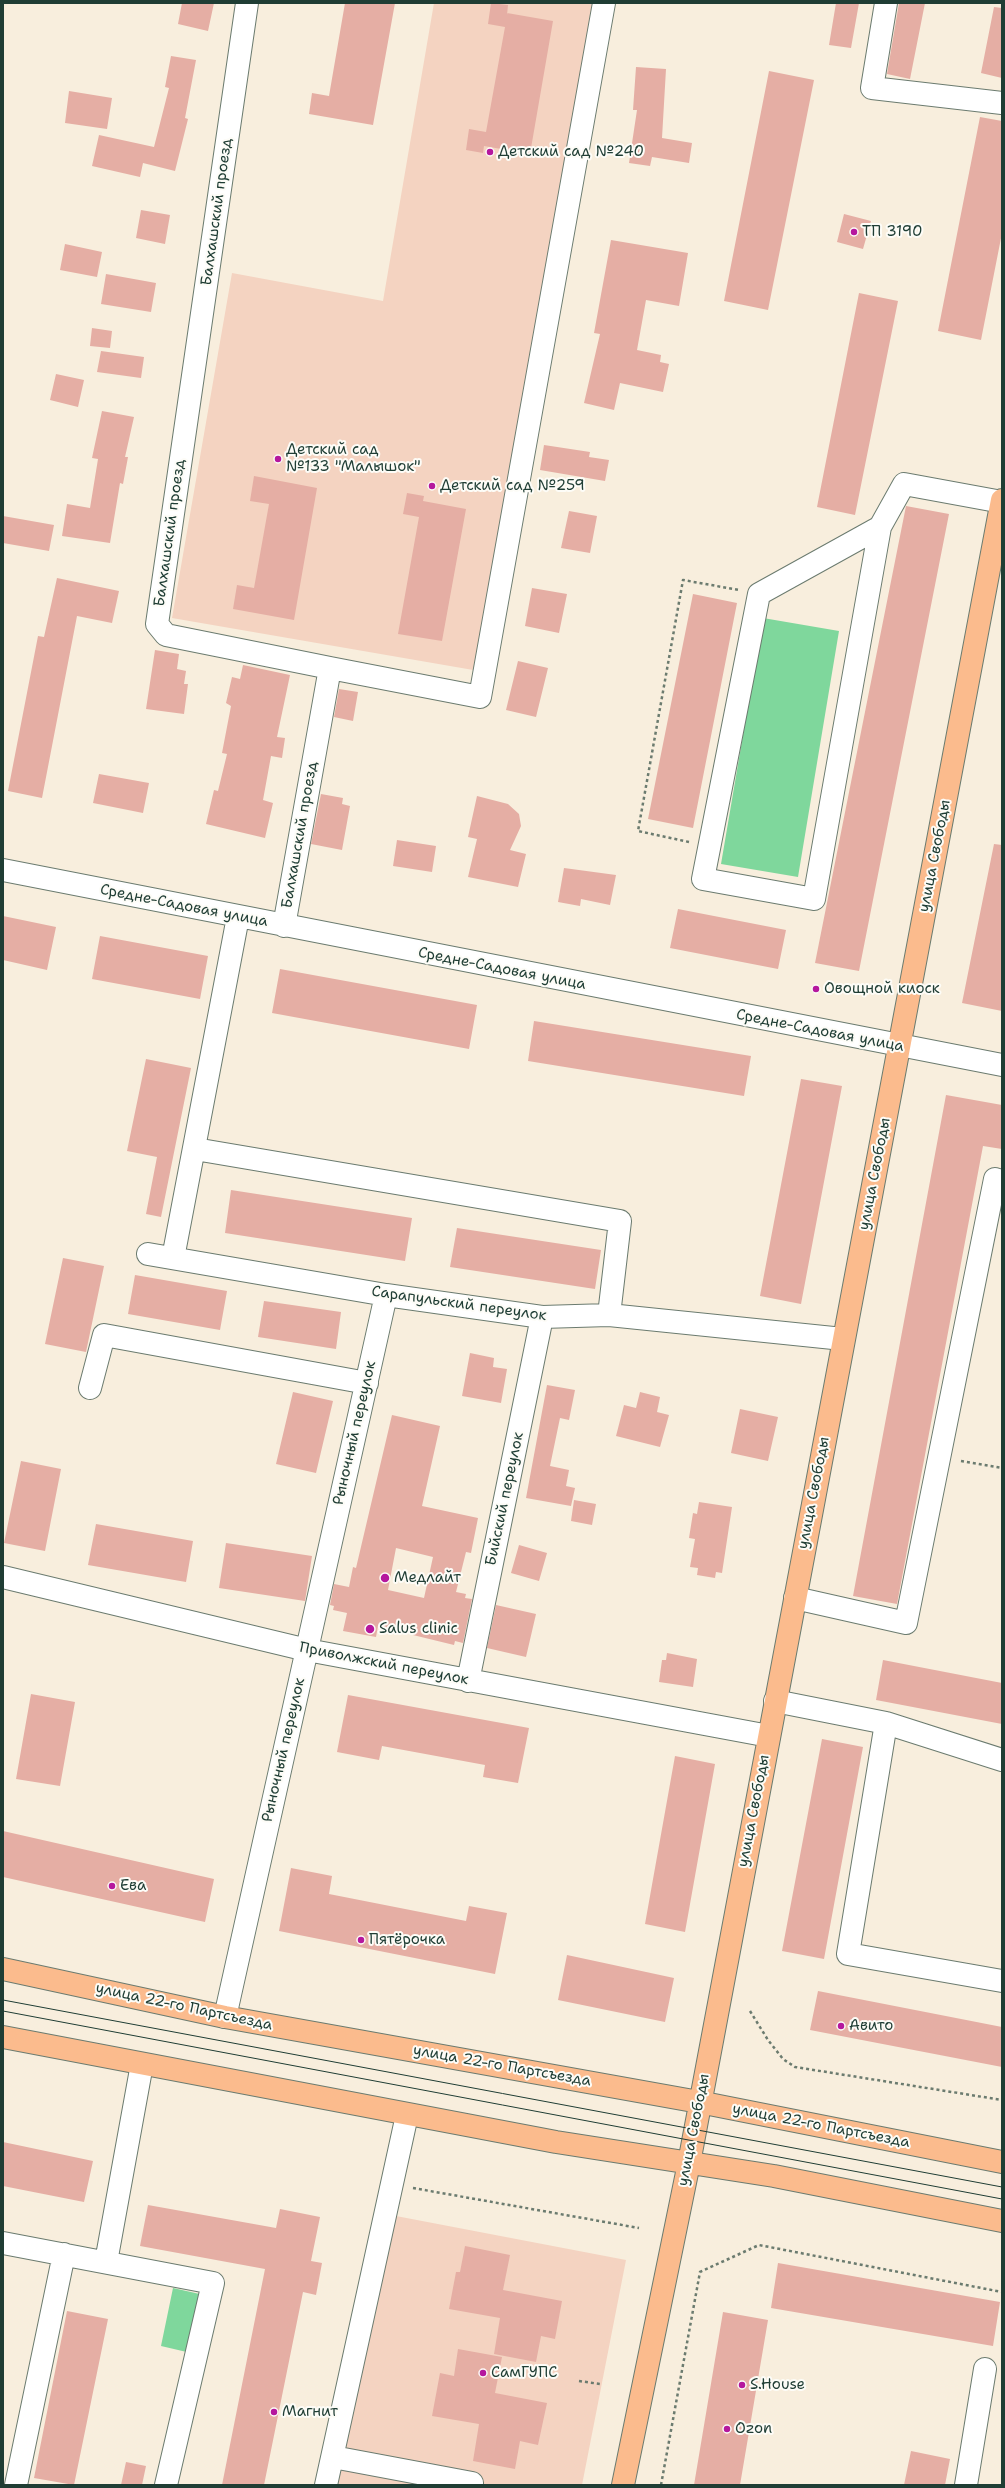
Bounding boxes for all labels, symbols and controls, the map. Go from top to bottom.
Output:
street label: Балхашский проезд [198,137,236,287]
place label: Детский сад №240 [498,143,644,161]
marker: Детский сад №240 [485,147,495,157]
place label: ТП 3190 [862,223,922,241]
marker: ТП 3190 [849,227,859,237]
place label: Детский сад №133 "Малышок" [286,441,421,476]
marker: Детский сад №133 "Малышок" [273,454,283,464]
street label: Балхашский проезд [151,458,189,608]
place label: Детский сад №259 [440,477,585,495]
marker: Детский сад №259 [427,481,437,491]
street label: Балхашский проезд [278,760,322,910]
street label: улица Свободы [915,798,955,914]
street label: Средне-Садовая улица [99,881,269,931]
street label: Средне-Садовая улица [417,944,587,994]
place label: Овощной киоск [824,980,940,998]
marker: Овощной киоск [811,984,821,994]
street label: Средне-Садовая улица [735,1006,905,1056]
street label: улица Свободы [855,1116,895,1232]
street label: Сарапульский переулок [370,1283,548,1325]
street label: Рыночный переулок [330,1359,380,1507]
street label: Бийский переулок [482,1431,528,1567]
street label: улица Свободы [794,1435,834,1551]
place label: Медлайт [394,1569,461,1587]
marker: Медлайт [379,1572,391,1584]
place label: Salus clinic [379,1620,458,1638]
marker: Salus clinic [364,1623,376,1635]
street label: Приволжский переулок [298,1639,470,1689]
street label: Рыночный переулок [259,1676,309,1824]
street label: улица Свободы [734,1753,774,1869]
place label: Ева [120,1877,146,1895]
marker: Ева [107,1881,117,1891]
place label: Пятёрочка [369,1931,445,1949]
marker: Пятёрочка [356,1935,366,1945]
street label: улица 22-го Партсъезда [94,1979,274,2035]
place label: Авито [849,2017,893,2035]
marker: Авито [836,2021,846,2031]
street label: улица 22-го Партсъезда [412,2041,592,2091]
street label: улица Свободы [674,2072,714,2188]
street label: улица 22-го Партсъезда [731,2100,911,2152]
place label: СамГУПС [491,2364,557,2382]
marker: СамГУПС [478,2368,488,2378]
place label: S.House [750,2376,805,2394]
marker: S.House [737,2380,747,2390]
place label: Магнит [282,2403,338,2421]
marker: Магнит [269,2407,279,2417]
place label: Ozon [735,2420,772,2438]
marker: Ozon [722,2424,732,2434]

